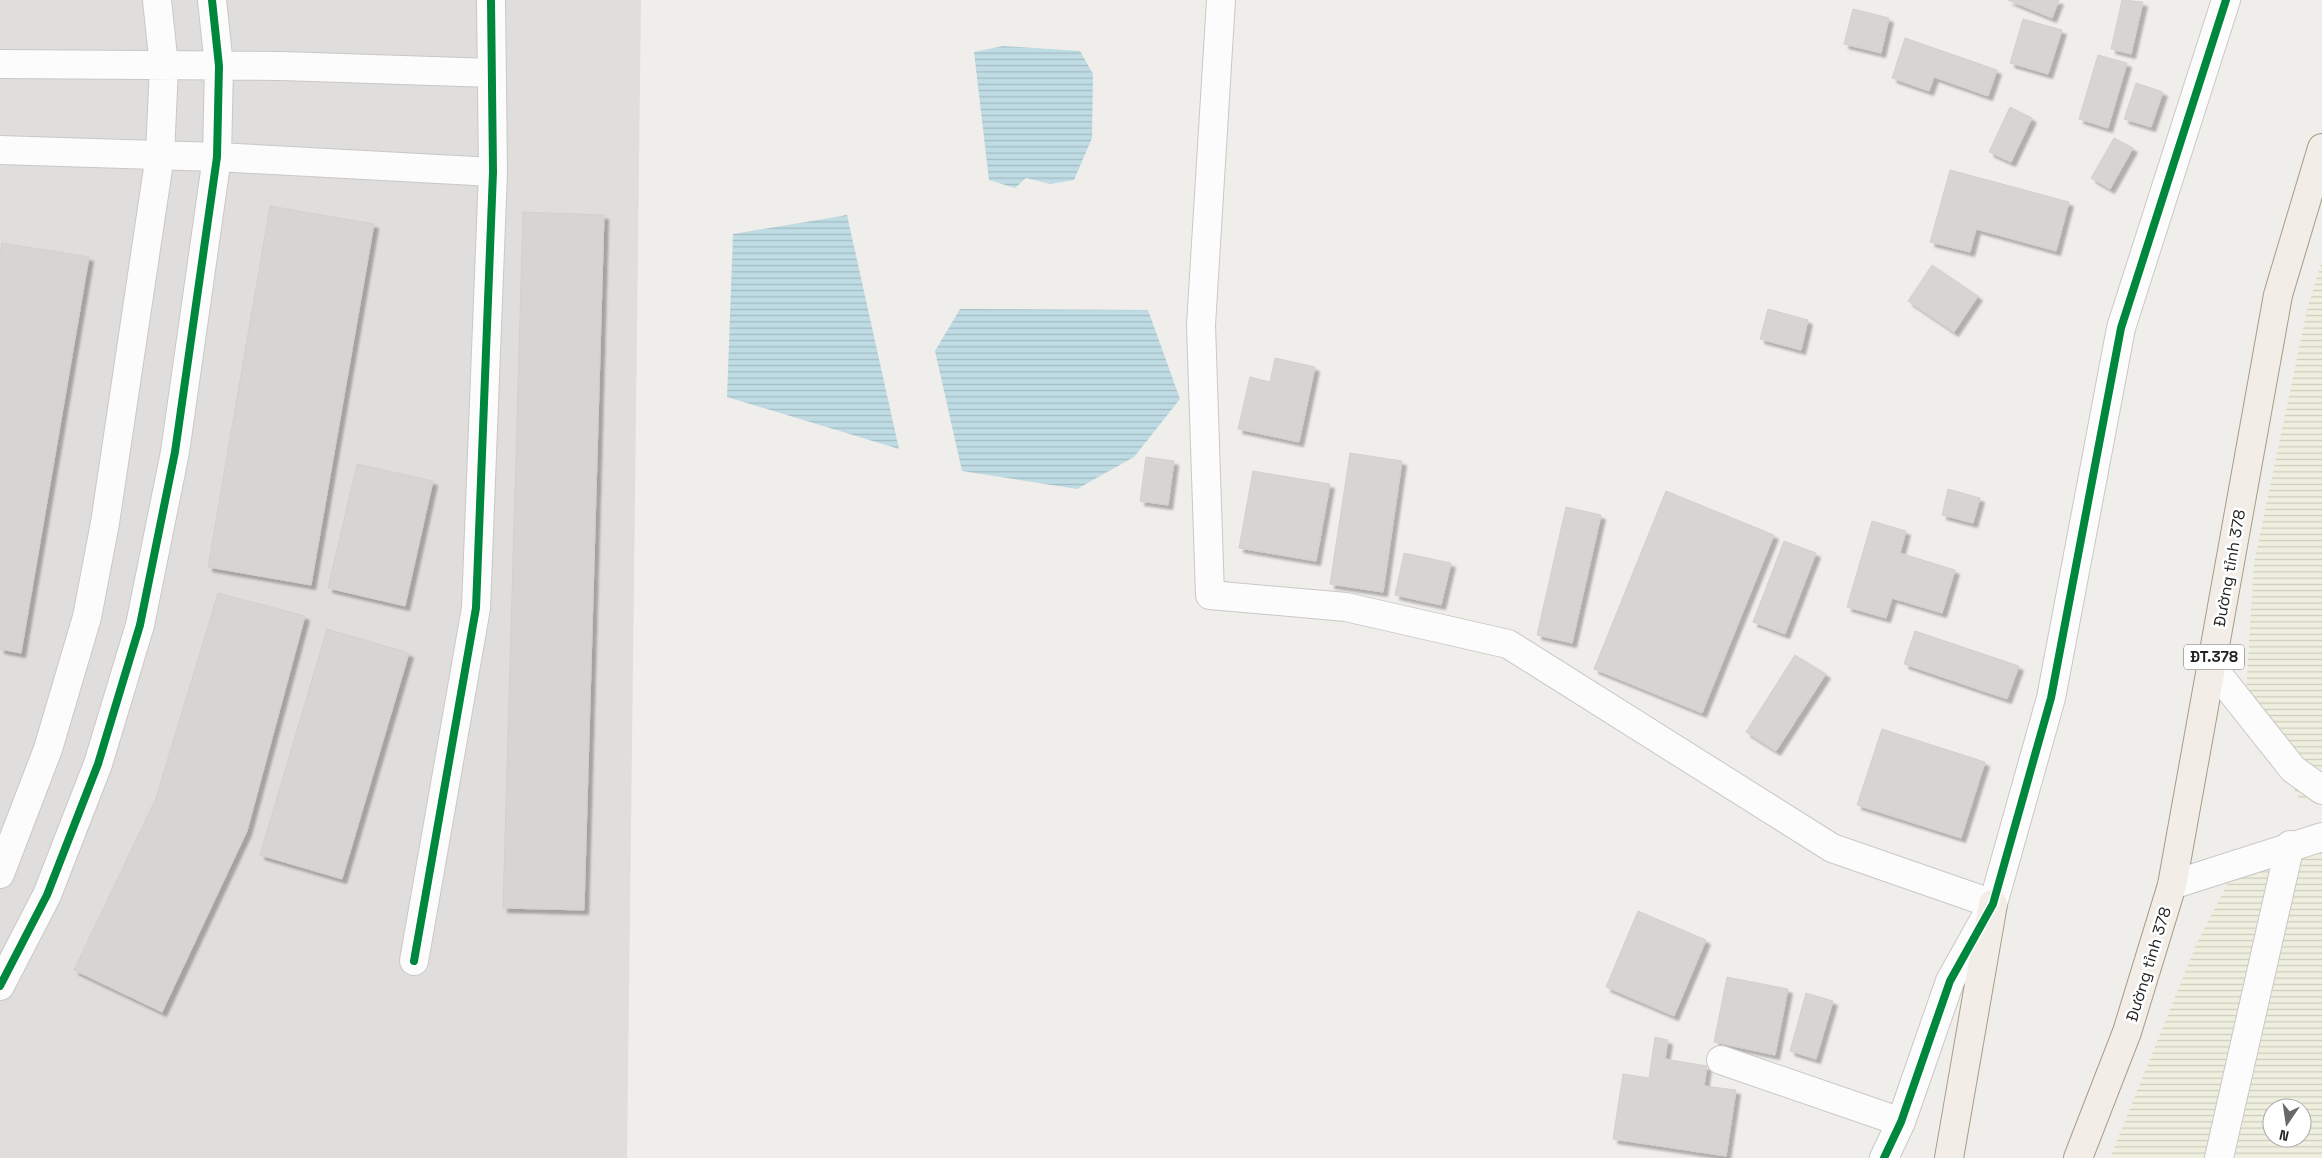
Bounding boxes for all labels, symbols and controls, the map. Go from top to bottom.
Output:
street label: Đường tỉnh 378 [2209,508,2250,628]
road number: ĐT.378 [2184,644,2244,670]
street label: Đường tỉnh 378 [2121,904,2176,1024]
north arrow [2262,1098,2312,1148]
text: N [2277,1126,2291,1145]

